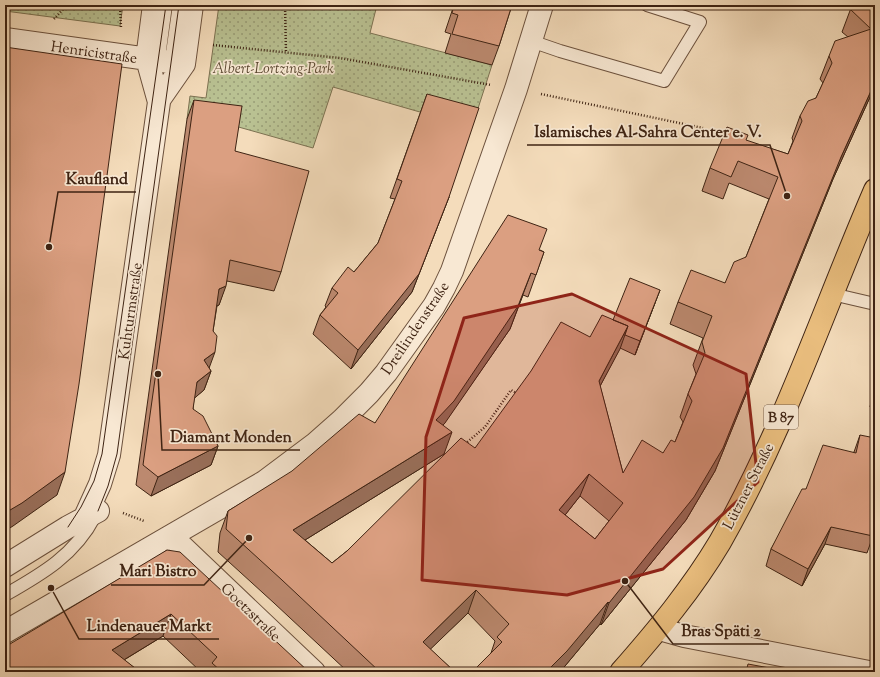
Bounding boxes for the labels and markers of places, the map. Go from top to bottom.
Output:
callout: Islamisches Al-Sahra Center e. V. [527,117,770,145]
callout: Kaufland [58,164,136,192]
callout: Diamant Monden [162,422,300,450]
callout: Mari Bistro [111,557,204,585]
callout: Lindenauer Markt [79,611,219,639]
callout: Bras Späti 2 [673,616,769,644]

